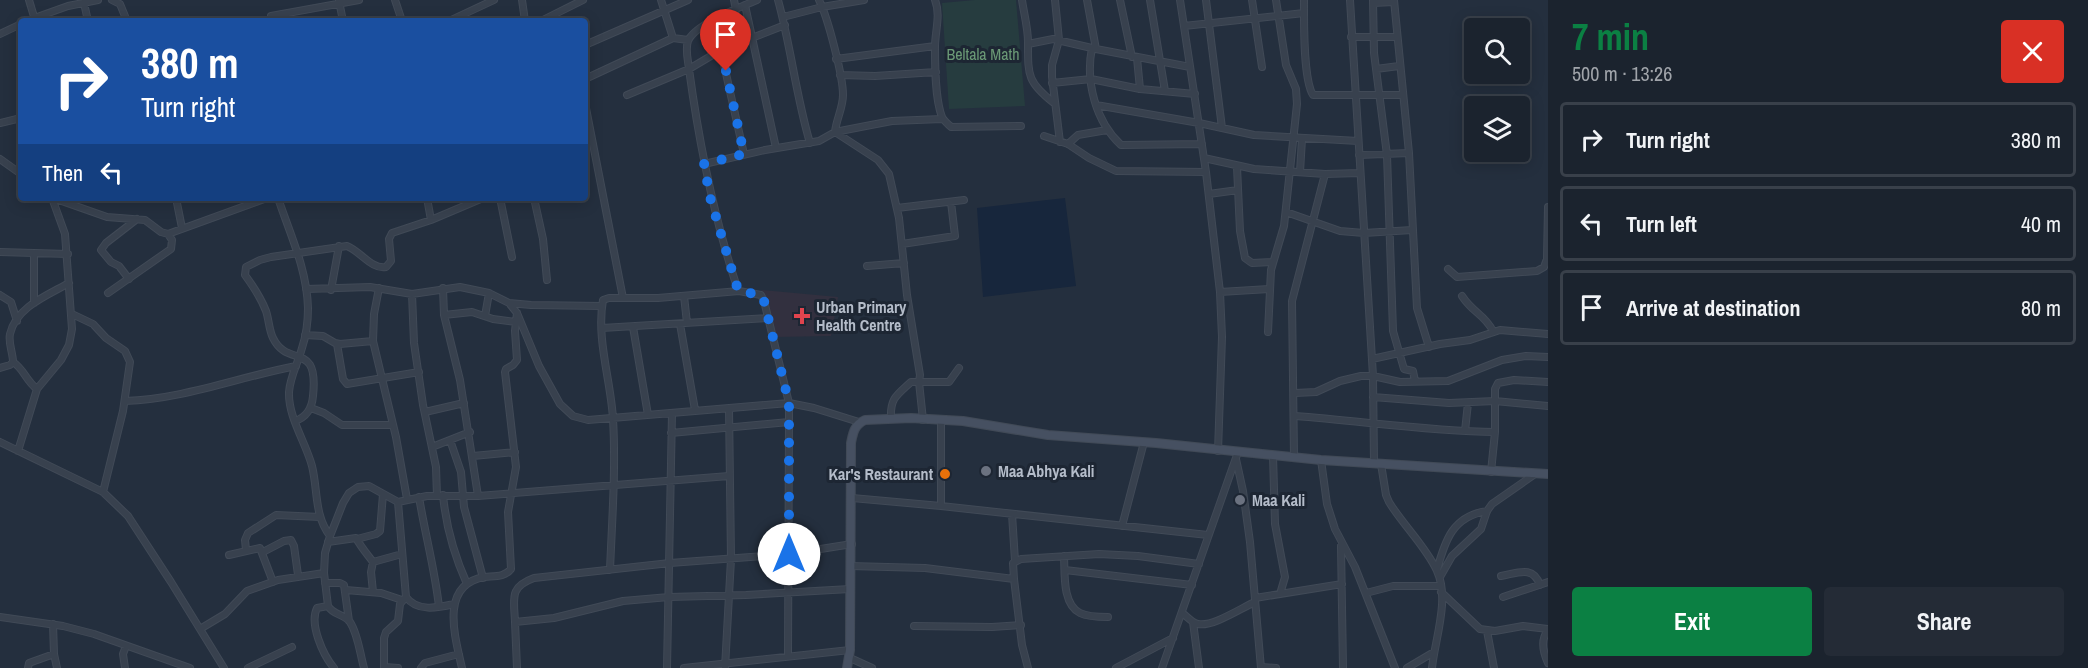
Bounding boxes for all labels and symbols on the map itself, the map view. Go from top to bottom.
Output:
pin [700,9,751,71]
park label: Beltala Math [947,43,1019,65]
place label: Urban Primary Health Centre [816,296,907,336]
marker: Urban Primary Health Centre [793,307,811,325]
place label: Maa Abhya Kali [998,460,1095,482]
place label: Kar's Restaurant [829,463,934,485]
marker: Maa Abhya Kali [979,464,993,478]
marker: Kar's Restaurant [938,467,952,481]
place label: Maa Kali [1252,489,1305,511]
marker: Maa Kali [1233,493,1247,507]
position arrow [757,522,821,586]

